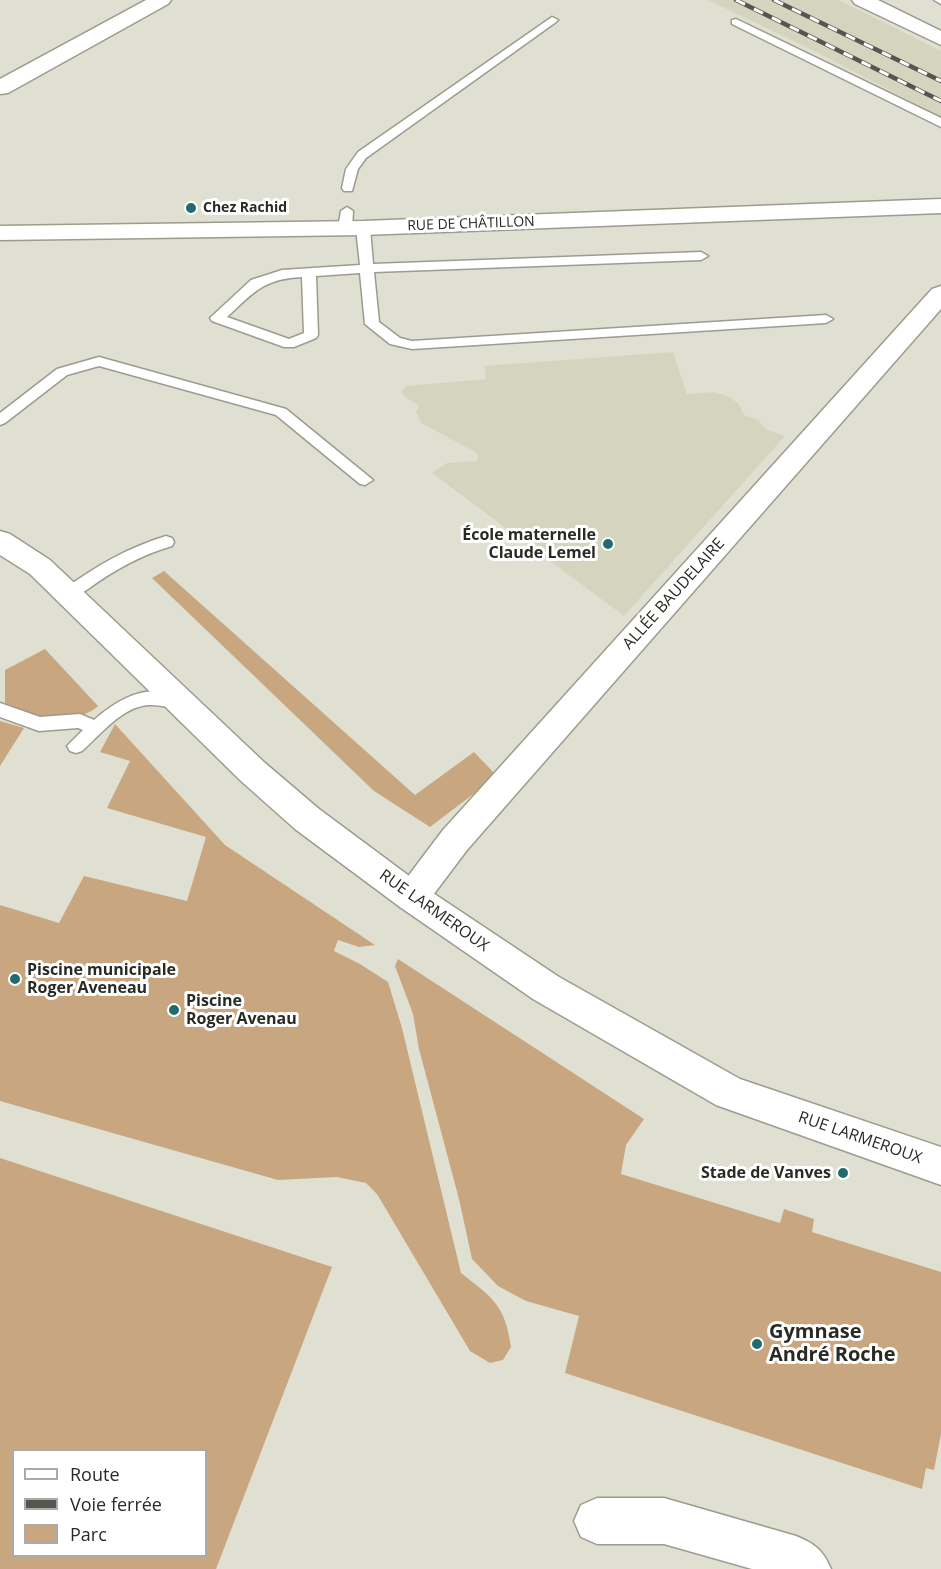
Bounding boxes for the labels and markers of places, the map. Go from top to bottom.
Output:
place label: Chez Rachid [203,200,287,216]
marker: Chez Rachid [184,201,198,215]
place label: École maternelle Claude Lemel [462,525,596,563]
marker: École maternelle Claude Lemel [601,537,615,551]
place label: Piscine municipale Roger Aveneau [27,960,176,998]
marker: Piscine municipale Roger Aveneau [8,972,22,986]
place label: Piscine Roger Avenau [186,991,297,1029]
marker: Piscine Roger Avenau [167,1003,181,1017]
place label: Stade de Vanves [701,1163,831,1183]
marker: Stade de Vanves [836,1166,850,1180]
place label: Gymnase André Roche [769,1320,896,1367]
marker: Gymnase André Roche [750,1337,764,1351]

